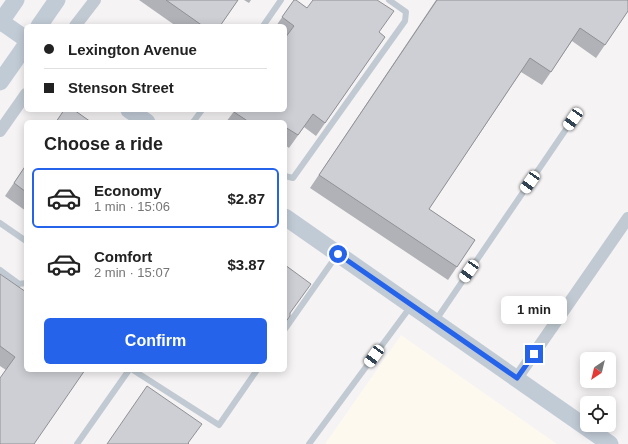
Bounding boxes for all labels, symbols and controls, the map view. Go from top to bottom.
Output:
text: Lexington Avenue [68,41,197,58]
text: Stenson Street [68,79,174,96]
car [561,106,585,132]
text: Choose a ride [44,134,163,154]
car [518,169,542,195]
icon: car [46,180,82,216]
text: Economy [94,182,162,199]
text: $2.87 [227,190,265,207]
text: 1 min · 15:06 [94,199,170,214]
route start [329,245,347,263]
icon: car [46,246,82,282]
text: Comfort [94,248,152,265]
text: $3.87 [227,256,265,273]
car [457,258,481,284]
text: 2 min · 15:07 [94,265,170,280]
callout: 1 min [501,296,567,324]
text: 1 min [517,302,551,317]
button: Confirm [44,318,267,364]
car [362,343,386,369]
route end [525,345,543,363]
north arrow [580,352,616,388]
map controls [580,352,616,432]
button: locate [580,396,616,432]

